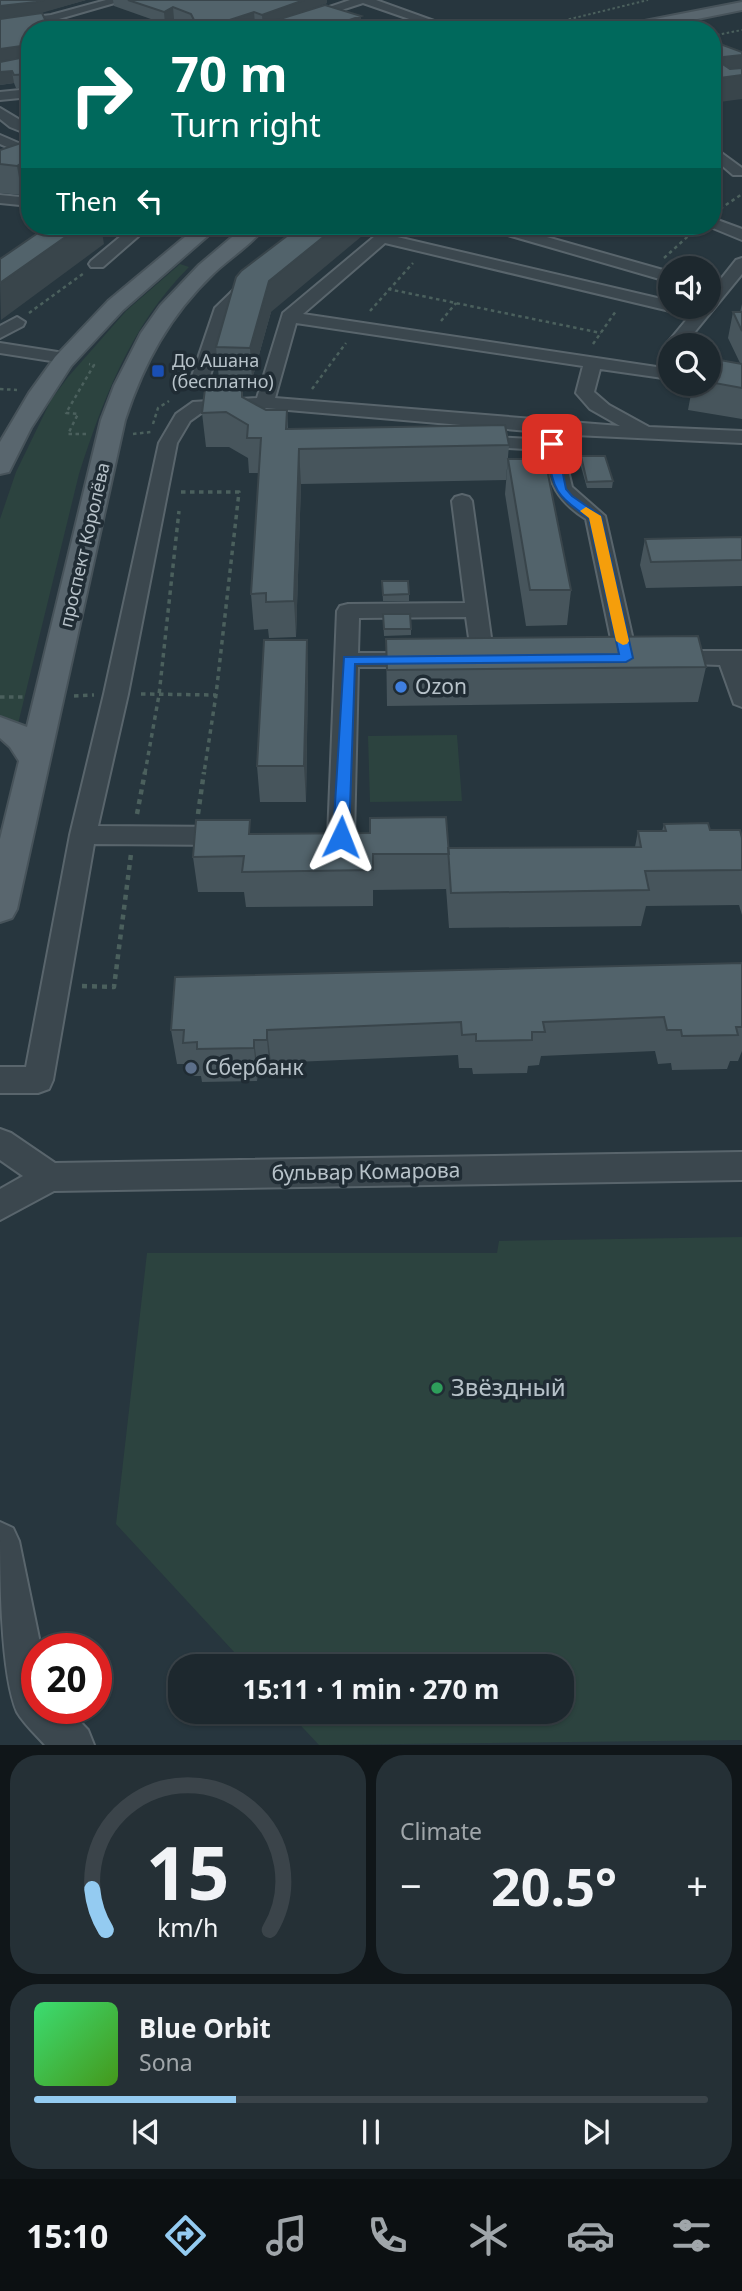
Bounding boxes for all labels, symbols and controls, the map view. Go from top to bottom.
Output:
text: 70 m [171,40,288,106]
icon: right [56,49,147,140]
text: Turn right [171,103,321,146]
icon: left [131,182,169,220]
text: Then [56,183,117,219]
map controls [658,256,721,396]
button: sound [658,256,721,319]
button: search [658,333,721,396]
place label: До Ашана (бесплатно) [172,348,274,393]
marker: До Ашана (бесплатно) [150,363,166,379]
pin [522,414,582,474]
icon: arrive [533,425,571,463]
street label: проспект Королёва [53,460,115,630]
place label: Ozon [415,672,467,700]
marker: Ozon [393,679,409,695]
position arrow [304,800,378,874]
place label: Сбербанк [205,1053,304,1081]
marker: Сбербанк [183,1060,199,1076]
street label: бульвар Комарова [271,1155,461,1187]
place label: Звёздный [451,1370,566,1403]
marker: Звёздный [429,1380,445,1396]
speed limit sign: 20 [21,1633,112,1724]
text: 15:11 · 1 min · 270 m [243,1671,499,1707]
text: Climate [400,1815,482,1847]
text: 15 [146,1823,230,1922]
text: 20.5° [491,1850,617,1921]
text: − [400,1859,422,1911]
text: + [686,1859,708,1911]
text: km/h [157,1910,219,1944]
text: Blue Orbit [139,2010,271,2046]
text: Sona [139,2046,193,2078]
icon: previous [127,2113,165,2151]
icon: pause [352,2113,390,2151]
icon: next [577,2113,615,2151]
icon: directions [161,2211,210,2260]
icon: music [262,2211,311,2260]
icon: phone [363,2211,412,2260]
icon: climate [464,2211,513,2260]
icon: car [566,2211,615,2260]
icon: filters [667,2211,716,2260]
text: 15:10 [26,2214,108,2257]

